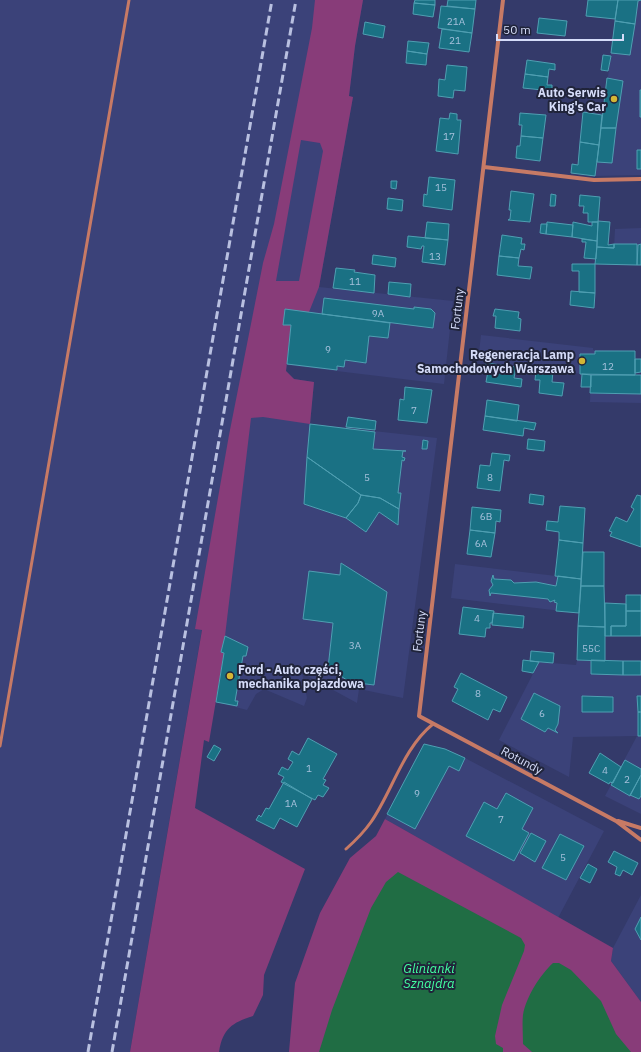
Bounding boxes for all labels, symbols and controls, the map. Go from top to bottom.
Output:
house number: 21A [447,15,466,28]
scale bar [497,16,623,42]
text: 50 m [503,22,531,37]
house number: 21 [449,34,461,47]
place label: Auto Serwis King's Car [538,85,606,114]
marker: Auto Serwis King's Car [609,94,619,104]
house number: 17 [443,130,455,143]
house number: 15 [435,181,447,194]
house number: 13 [429,250,441,263]
house number: 11 [349,275,361,288]
street label: Fortuny [447,288,467,330]
house number: 9A [372,307,385,320]
house number: 9 [325,343,331,356]
place label: Regeneracja Lamp Samochodowych Warszawa [417,347,574,376]
marker: Regeneracja Lamp Samochodowych Warszawa [577,356,587,366]
house number: 12 [602,360,614,373]
house number: 7 [411,404,417,417]
house number: 5 [364,471,370,484]
house number: 8 [487,471,493,484]
house number: 6B [480,510,492,523]
house number: 6A [475,537,488,550]
street label: Fortuny [409,610,429,652]
house number: 4 [474,612,480,625]
house number: 3A [349,639,362,652]
house number: 55C [582,642,600,655]
place label: Ford - Auto części, mechanika pojazdowa [238,662,364,691]
marker: Ford - Auto części, mechanika pojazdowa [225,671,235,681]
house number: 8 [475,687,481,700]
house number: 6 [539,707,545,720]
street label: Rotundy [499,743,545,777]
house number: 1 [306,762,312,775]
house number: 4 [602,764,608,777]
house number: 2 [624,773,630,786]
house number: 9 [414,787,420,800]
house number: 1A [285,797,298,810]
house number: 7 [498,813,504,826]
house number: 5 [560,851,566,864]
water label: Glinianki Sznajdra [403,960,455,992]

